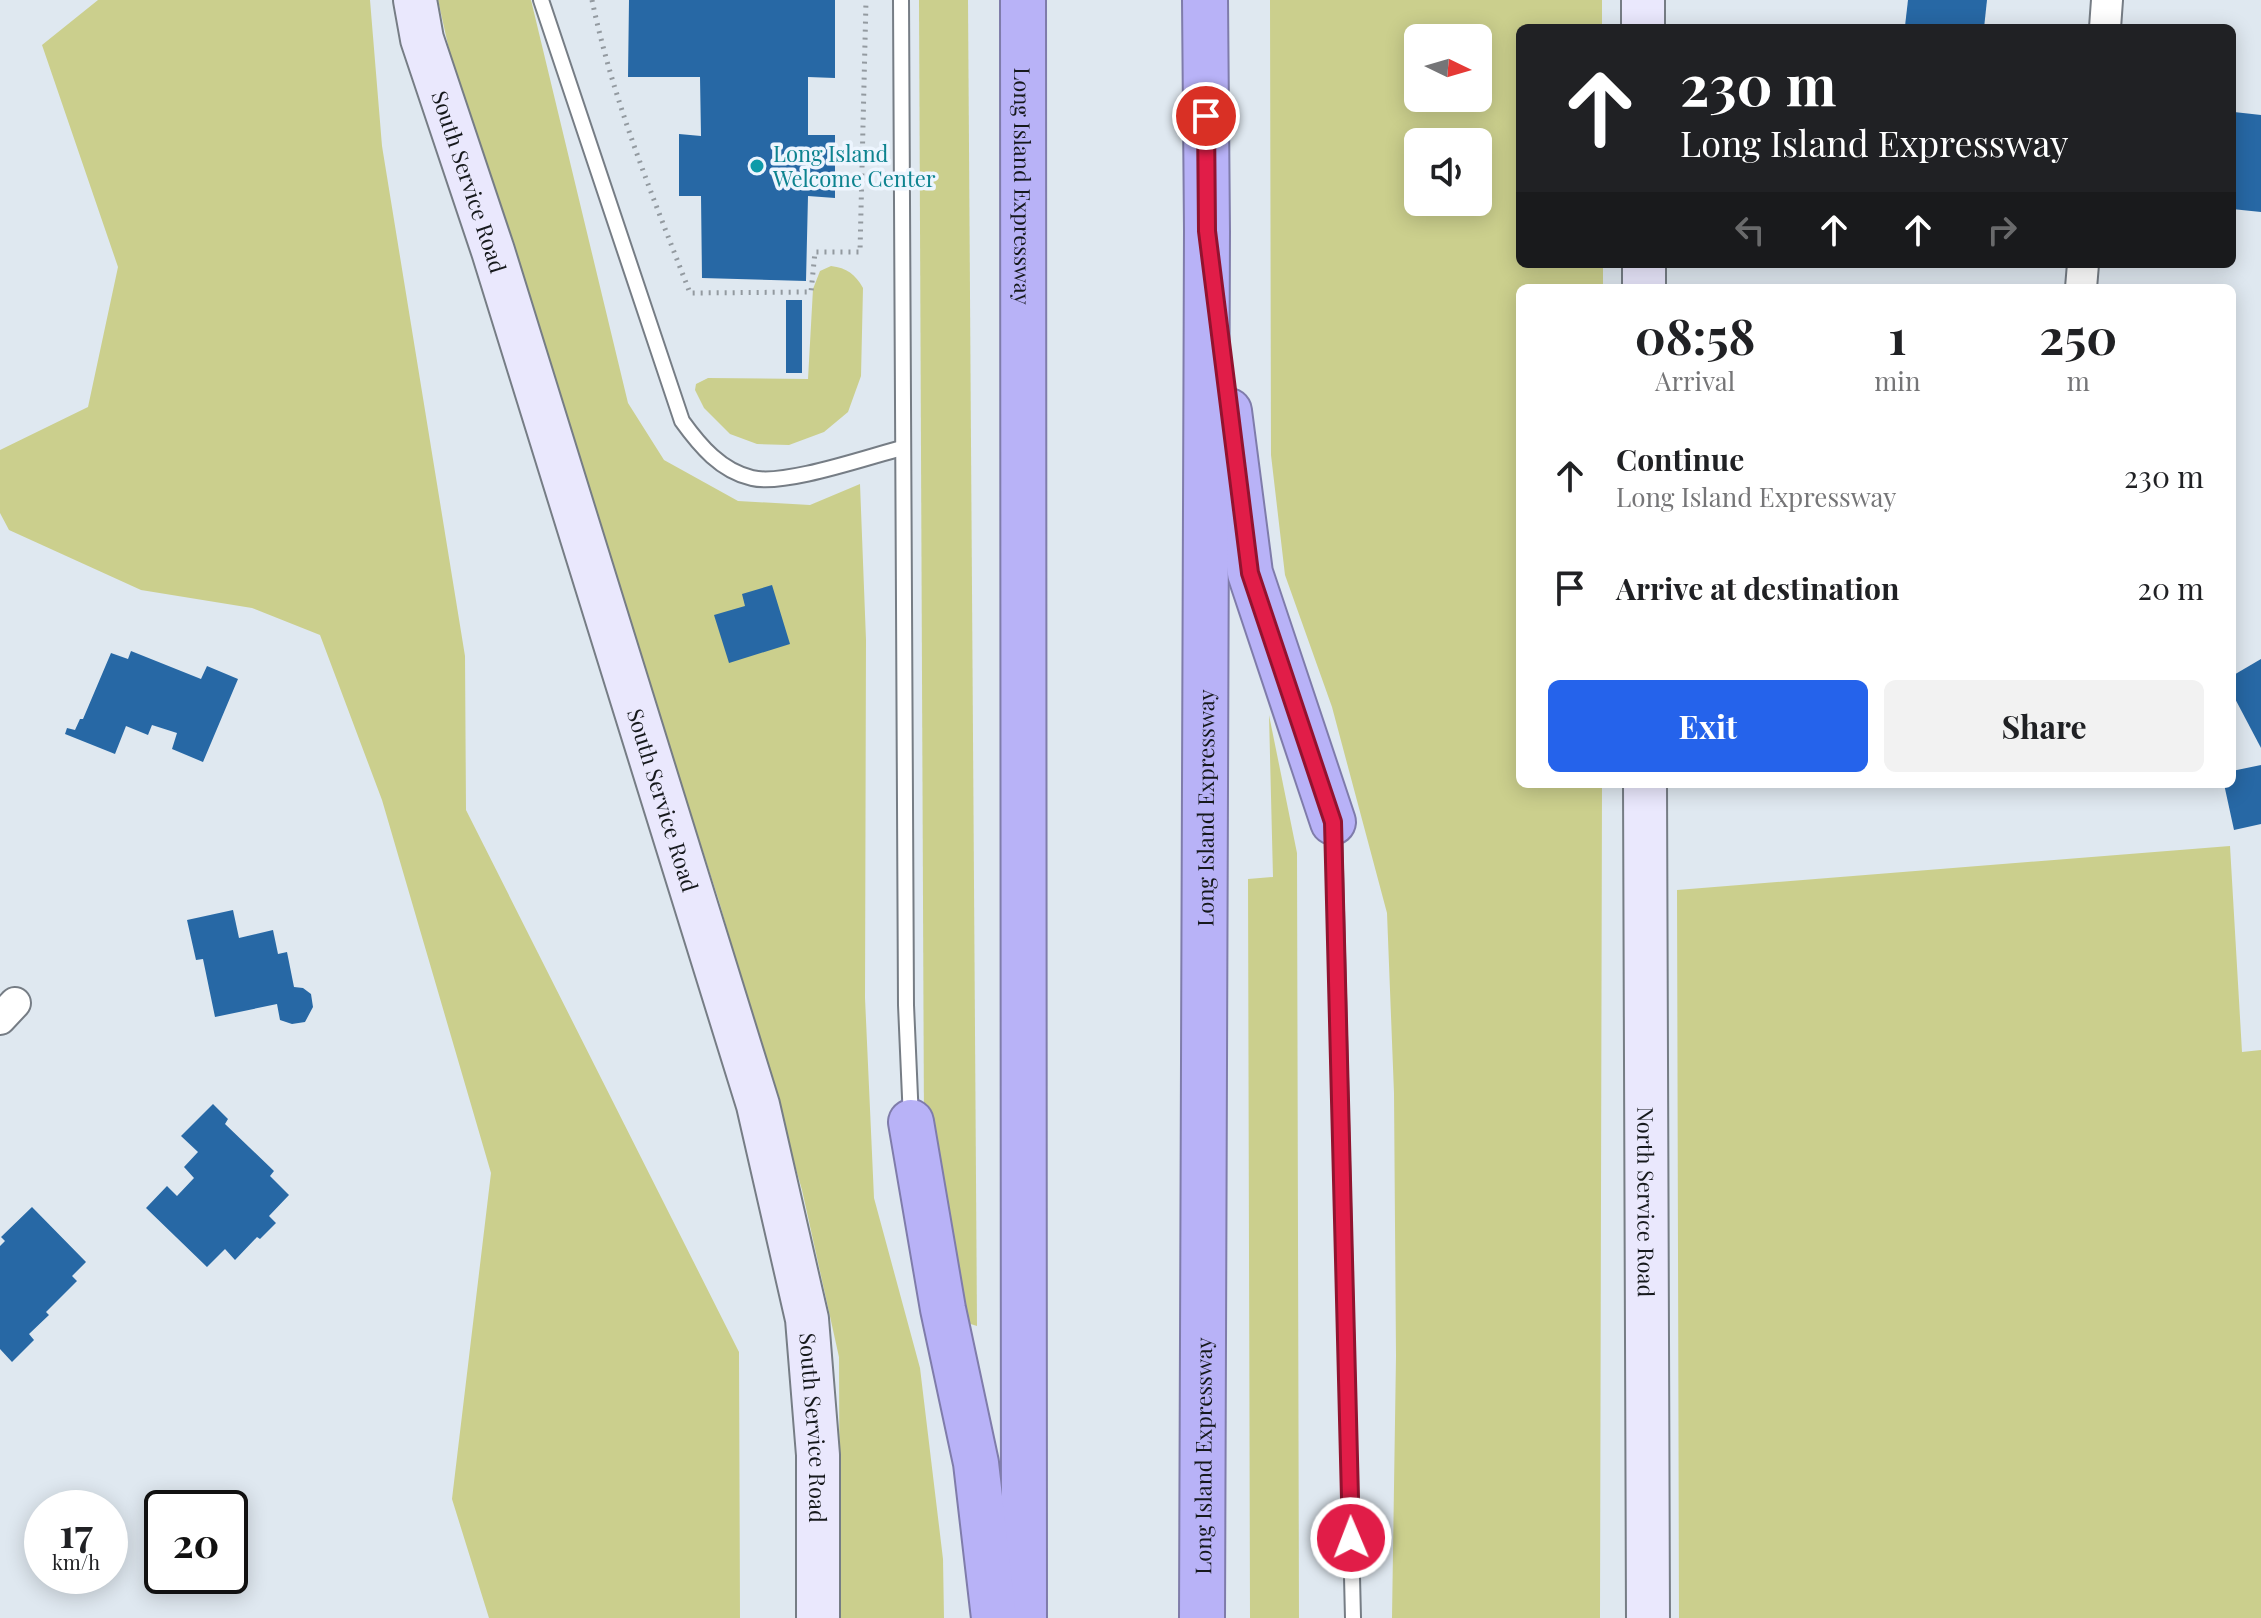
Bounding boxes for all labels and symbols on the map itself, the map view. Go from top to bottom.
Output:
north arrow [1404,24,1492,112]
street label: Long Island Expressway [1008,67,1038,305]
pin [1172,82,1240,150]
street label: South Service Road [425,87,514,277]
place label: Long Island Welcome Center [772,138,936,193]
marker: Long Island Welcome Center [748,157,766,175]
street label: Long Island Expressway [1189,689,1220,927]
street label: South Service Road [621,705,706,896]
street label: North Service Road [1631,1107,1662,1298]
street label: South Service Road [793,1332,833,1523]
street label: Long Island Expressway [1187,1337,1218,1575]
speed limit sign: 20 [144,1490,248,1594]
position arrow [1309,1496,1393,1580]

